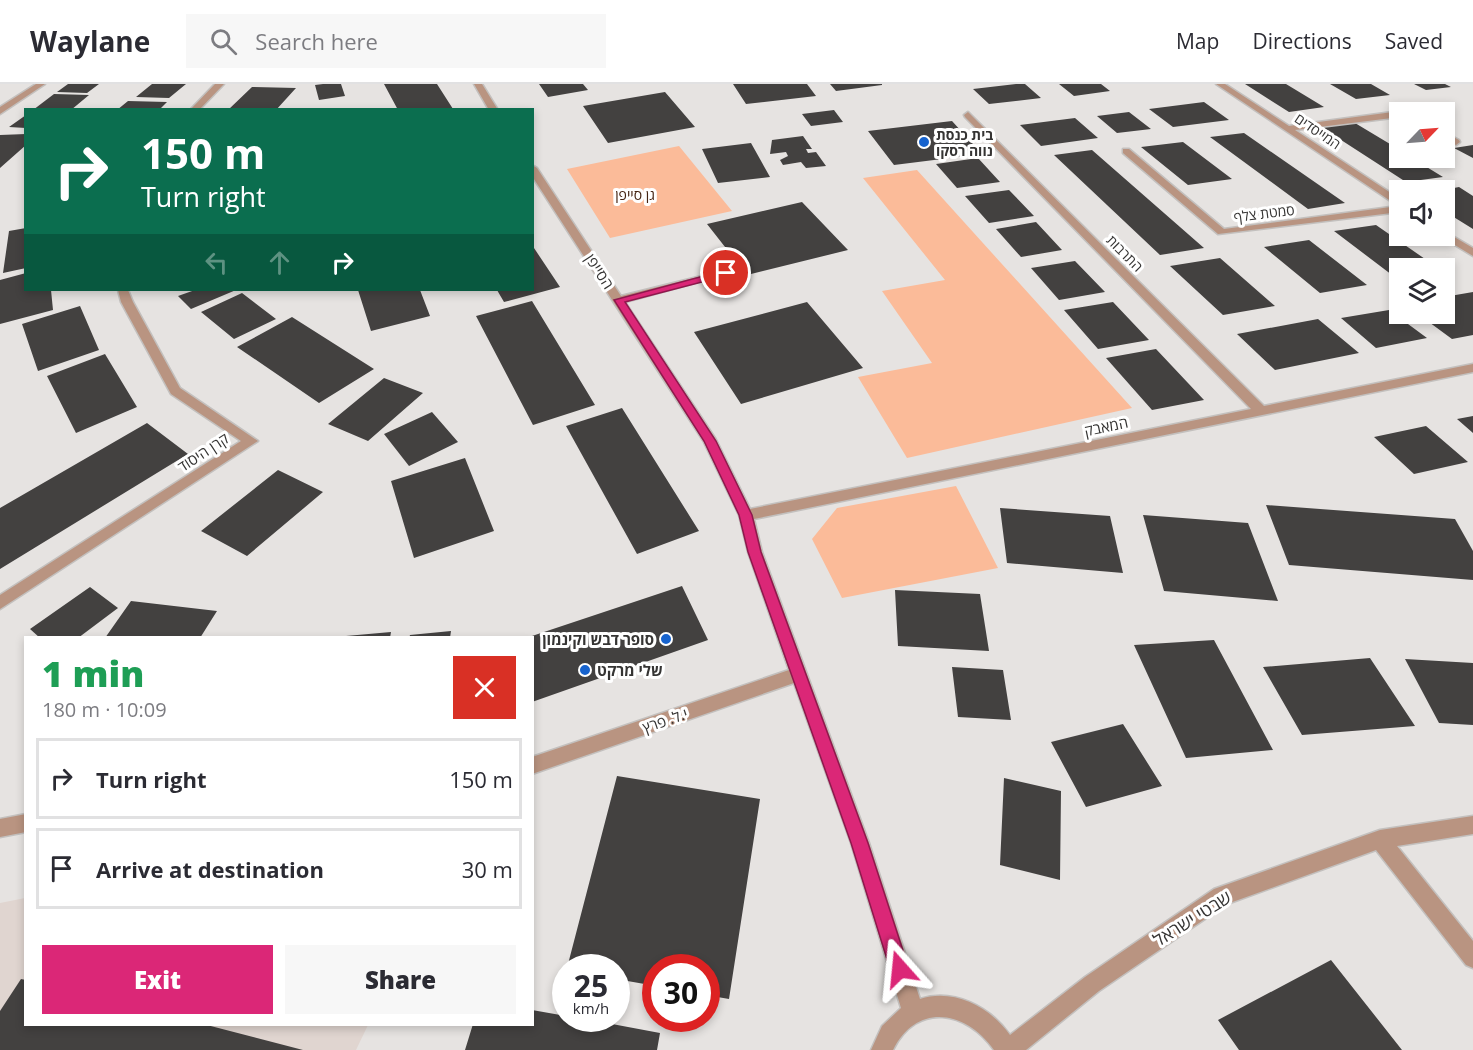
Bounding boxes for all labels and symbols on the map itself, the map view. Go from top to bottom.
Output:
north arrow [1389,102,1455,168]
street label: המייסדים [1291,109,1345,153]
place label: בית כנסת נווה רסקו [936,125,993,160]
marker: בית כנסת נווה רסקו [917,135,931,149]
park label: גן סייפן [615,185,655,204]
street label: סמטת צלף [1232,200,1296,226]
street label: התרבות [1103,231,1147,275]
pin [700,247,751,298]
street label: הסייפן [581,250,619,292]
street label: המאבק [1082,412,1130,440]
street label: קרן היסוד [173,428,233,476]
place label: סופר דבש וקינמון [542,629,654,649]
marker: סופר דבש וקינמון [659,632,673,646]
place label: שלי מרקט [597,660,663,680]
marker: שלי מרקט [578,663,592,677]
street label: י.ל. פרץ [640,703,690,737]
street label: שבטי ישראל [1148,884,1236,951]
position arrow [868,937,932,1001]
speed limit sign: 30 [642,954,720,1032]

